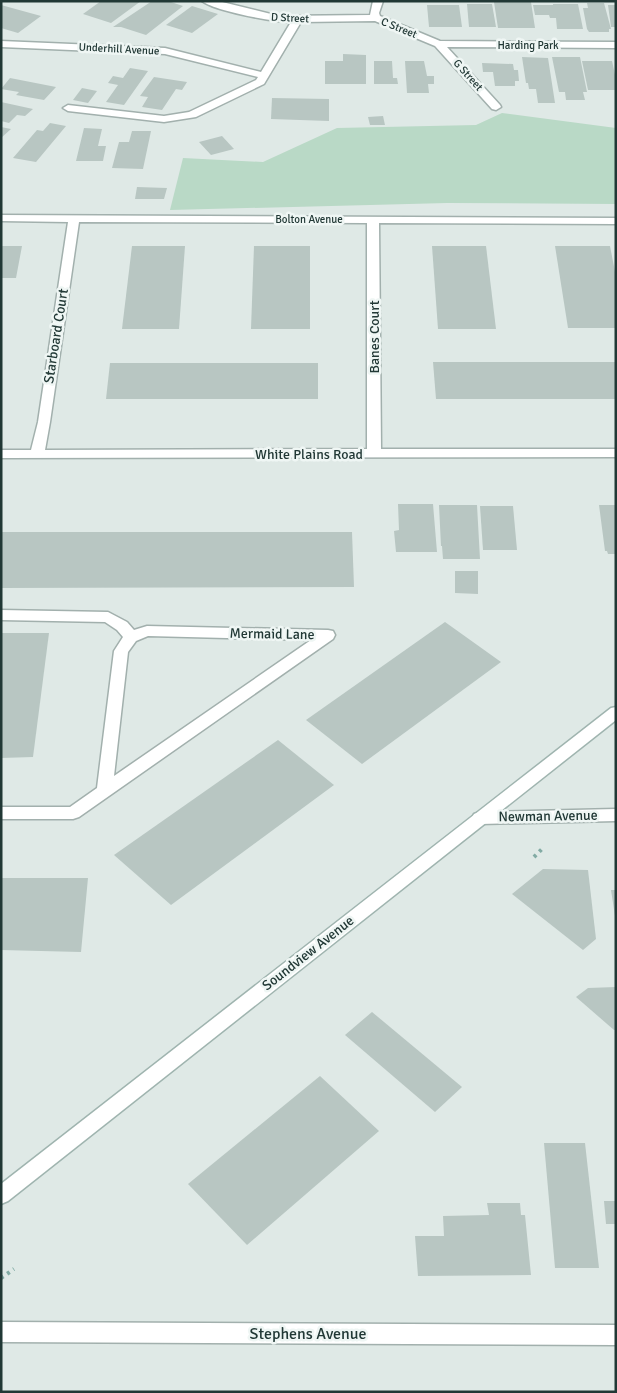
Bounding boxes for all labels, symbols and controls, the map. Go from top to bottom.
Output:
street label: D Street [271,11,310,25]
street label: C Street [379,15,419,41]
street label: Harding Park [497,39,559,52]
street label: Underhill Avenue [78,40,160,58]
street label: G Street [450,56,486,94]
street label: Bolton Avenue [275,213,343,226]
street label: Starboard Court [40,287,72,385]
street label: Banes Court [366,300,383,374]
street label: White Plains Road [255,446,363,463]
street label: Mermaid Lane [229,625,315,643]
street label: Newman Avenue [498,807,598,825]
street label: Soundview Avenue [259,912,357,994]
street label: Stephens Avenue [250,1324,366,1344]

